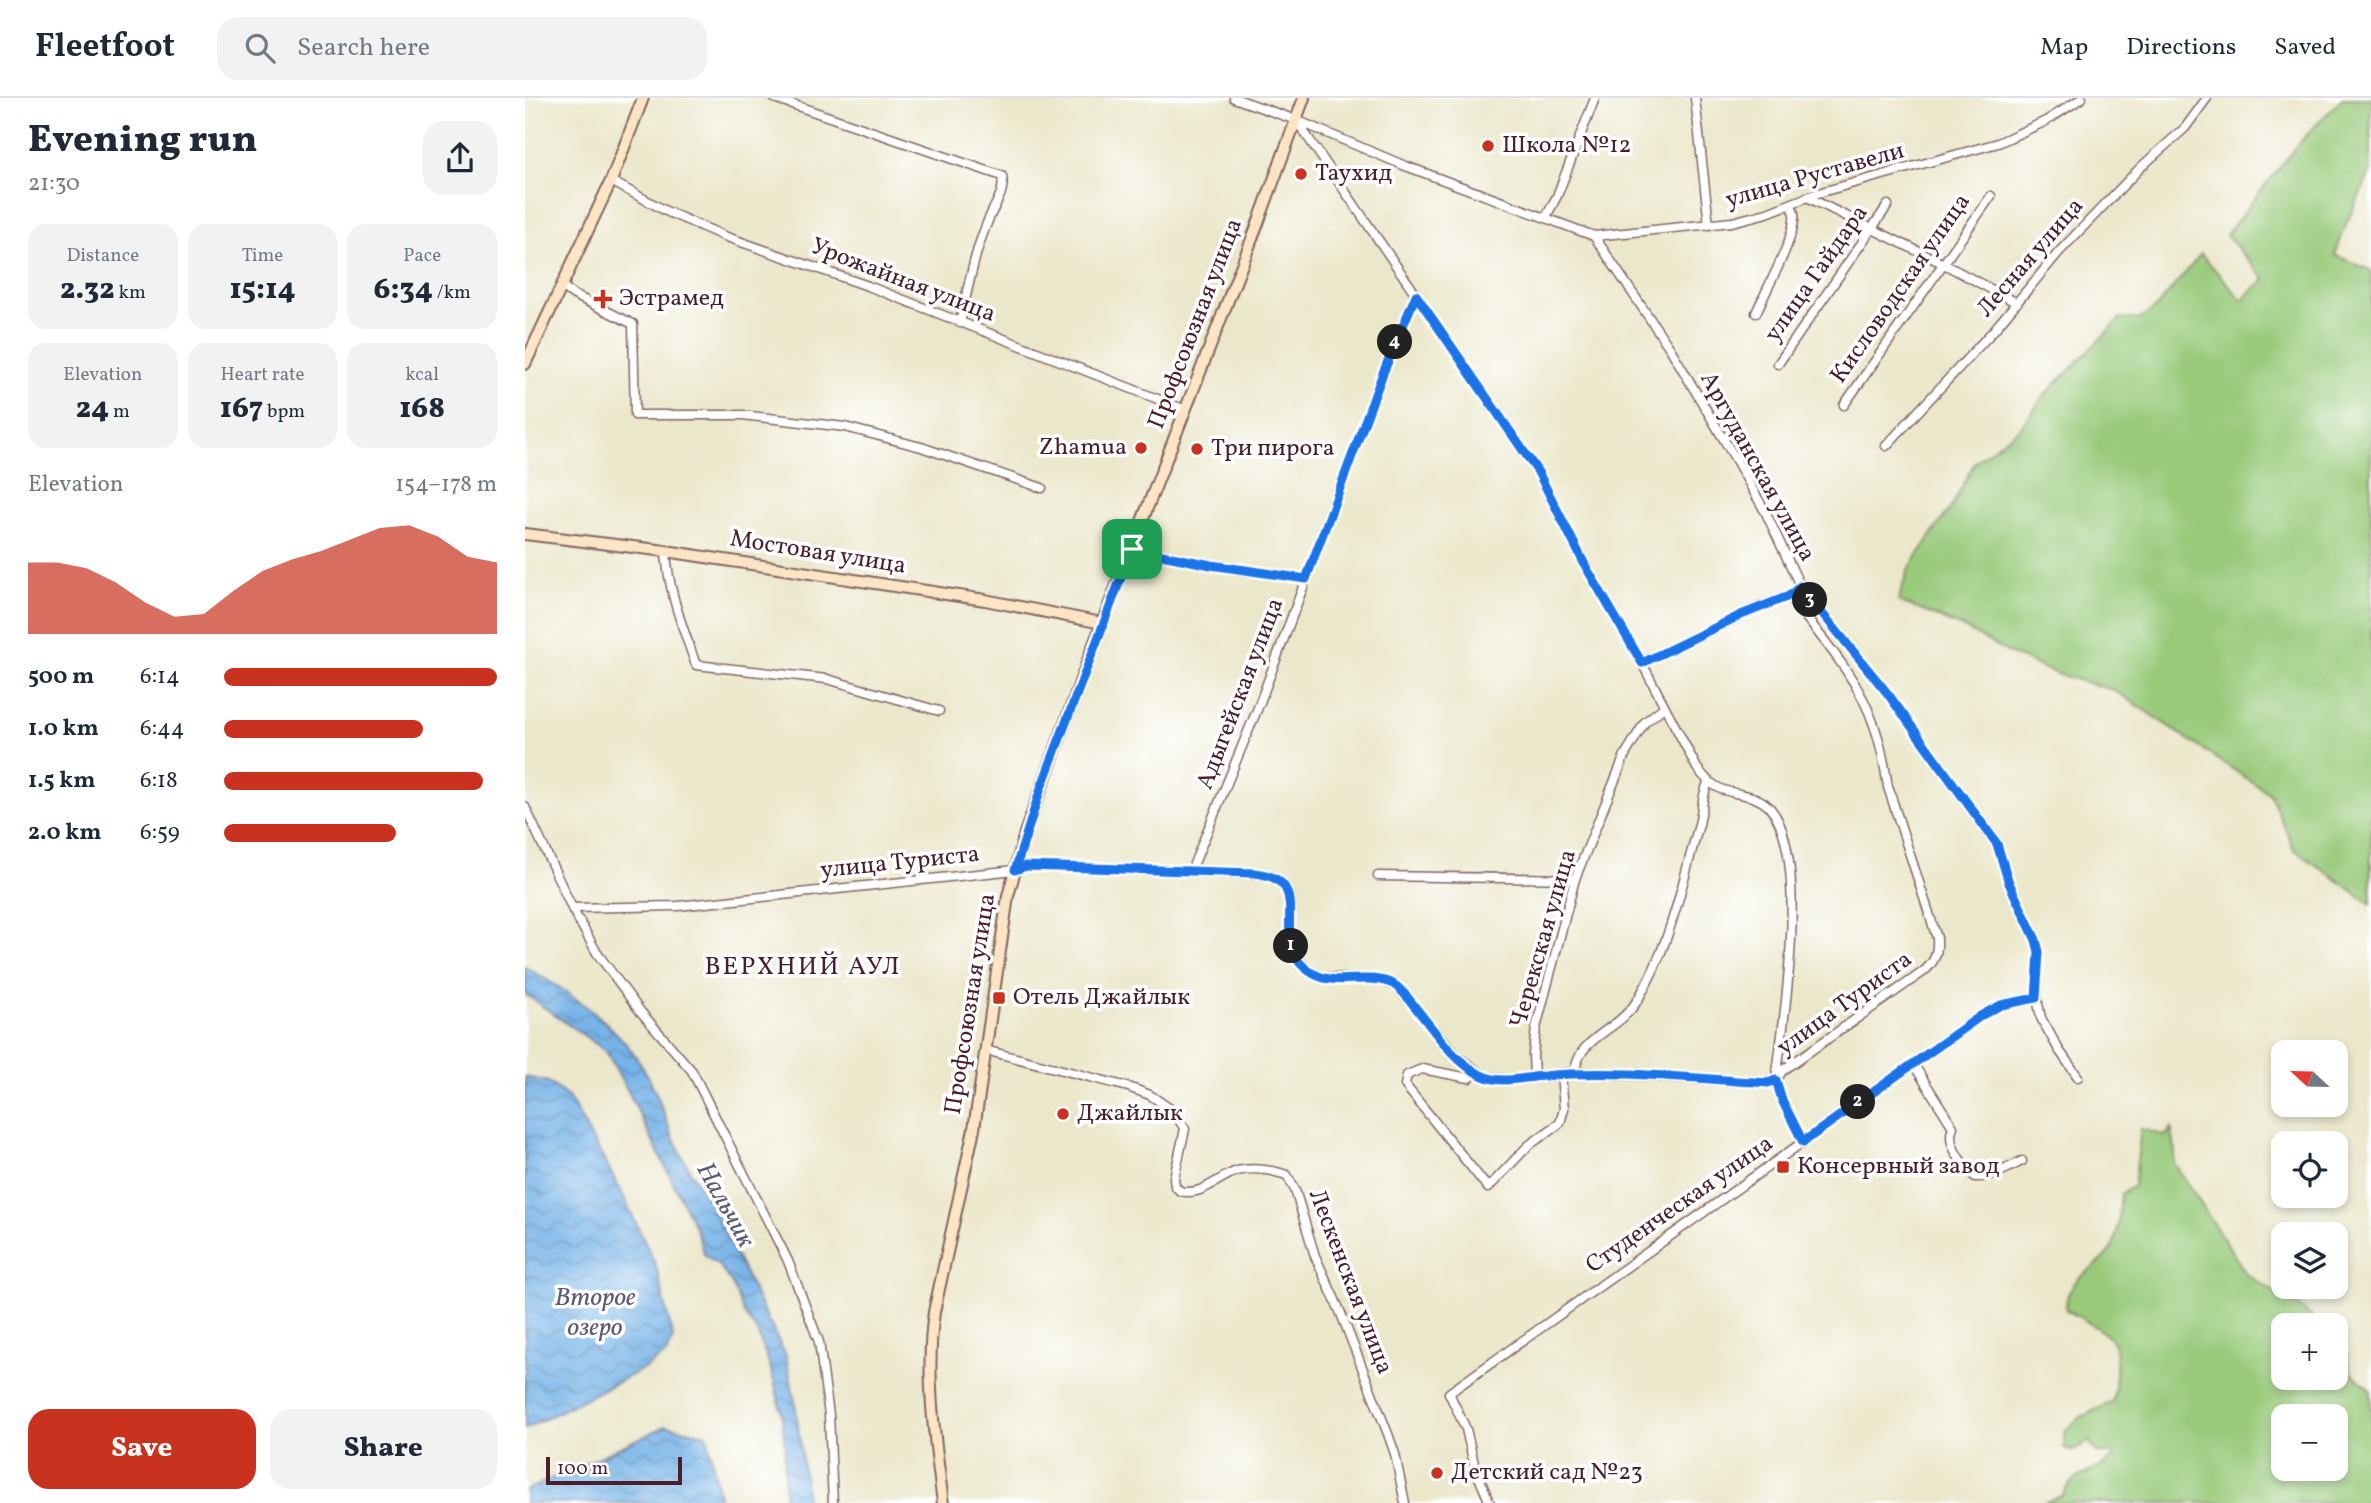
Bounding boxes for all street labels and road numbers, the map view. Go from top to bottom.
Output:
street label: улица Руставели [1722,134,1908,218]
street label: Кисловодская улица [1823,187,1979,391]
street label: Лесная улица [1970,191,2092,325]
street label: улица Гайдара [1757,198,1877,350]
street label: Профсоюзная улица [1140,214,1252,434]
street label: Урожайная улица [806,230,1000,332]
street label: Аргуданская улица [1691,366,1823,568]
street label: Мостовая улица [728,522,908,584]
street label: Адыгейская улица [1189,593,1293,795]
street label: улица Туриста [819,838,981,888]
street label: Черекская улица [1502,846,1586,1032]
street label: Профсоюзная улица [937,891,1005,1117]
street label: улица Туриста [1770,943,1920,1065]
street label: Студенческая улица [1579,1127,1781,1283]
street label: Лескенская улица [1299,1185,1401,1379]

